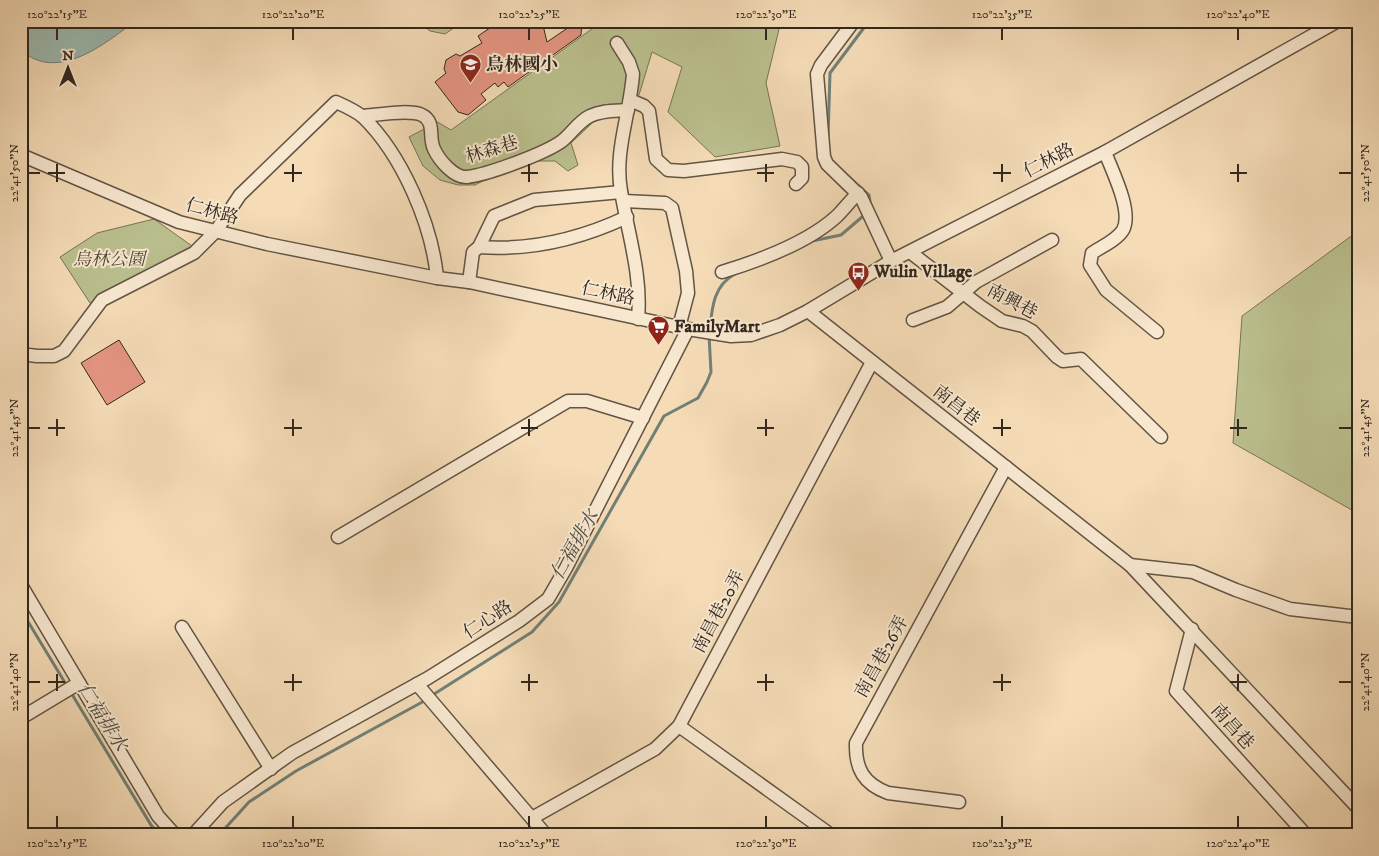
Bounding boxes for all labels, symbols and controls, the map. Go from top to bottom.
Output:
text: 120°22'15"E [27,7,88,22]
text: 120°22'20"E [262,7,325,22]
text: 120°22'25"E [498,7,560,22]
text: 120°22'30"E [736,7,797,22]
text: 120°22'35"E [972,7,1033,22]
text: 120°22'40"E [1206,7,1270,22]
north arrow [42,42,92,92]
text: N [62,47,74,65]
school or university icon: 烏林國小 [458,53,482,84]
place label: 烏林國小 [486,54,558,76]
street label: 林森巷 [463,132,521,168]
street label: 仁林路 [1020,139,1078,183]
text: 22°41'50"N [7,144,22,202]
text: 22°41'50"N [1358,144,1373,202]
street label: 仁林路 [183,194,241,230]
park label: 烏林公園 [73,249,148,271]
bus stop icon: Wulin Village [846,260,870,291]
place label: Wulin Village [873,261,973,283]
street label: 仁林路 [579,278,637,310]
street label: 南興巷 [983,280,1041,324]
supermarket icon: FamilyMart [646,315,670,346]
place label: FamilyMart [674,316,760,338]
street label: 南昌巷 [928,381,984,431]
text: 22°41'45"N [7,399,22,457]
text: 22°41'45"N [1358,399,1373,457]
water label: 仁福排水 [546,505,605,584]
street label: 南昌巷20弄 [688,567,750,657]
street label: 仁心路 [459,596,517,644]
street label: 南昌巷26弄 [851,612,913,702]
text: 22°41'40"N [7,652,22,712]
text: 22°41'40"N [1358,652,1373,712]
water label: 仁福排水 [72,679,133,757]
street label: 南昌巷 [1206,700,1258,754]
text: 120°22'15"E [27,836,88,851]
text: 120°22'20"E [262,836,325,851]
text: 120°22'25"E [498,836,560,851]
text: 120°22'30"E [736,836,797,851]
text: 120°22'35"E [972,836,1033,851]
text: 120°22'40"E [1206,836,1270,851]

